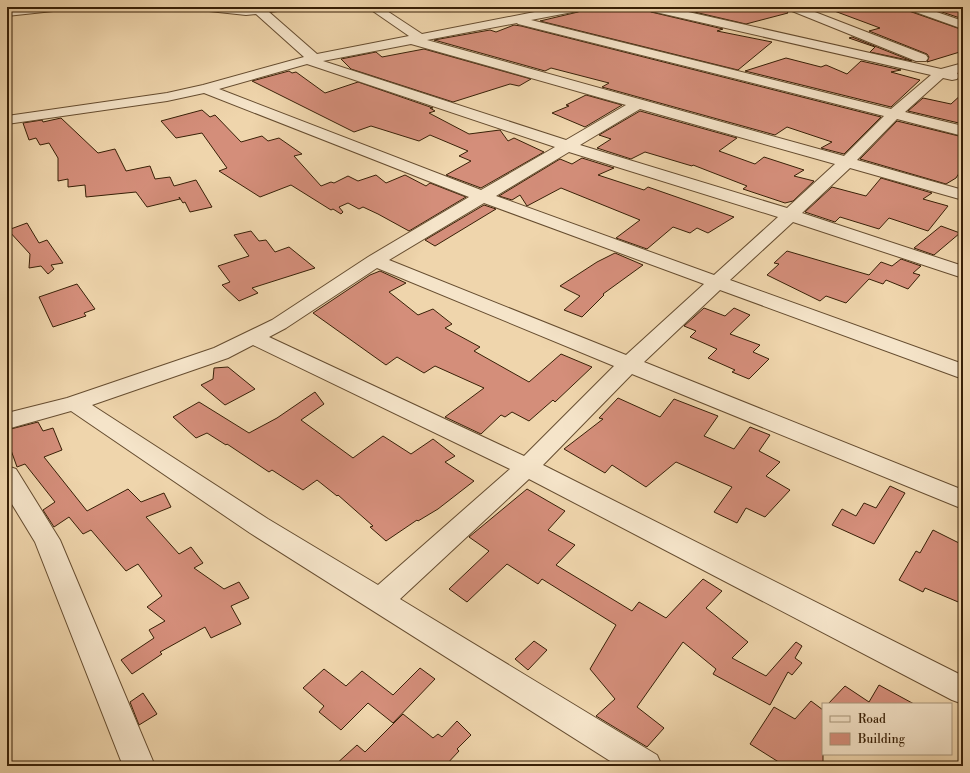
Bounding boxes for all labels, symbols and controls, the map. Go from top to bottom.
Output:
legend [822,703,952,755]
text: Road [858,712,886,727]
text: Building [857,732,906,747]

